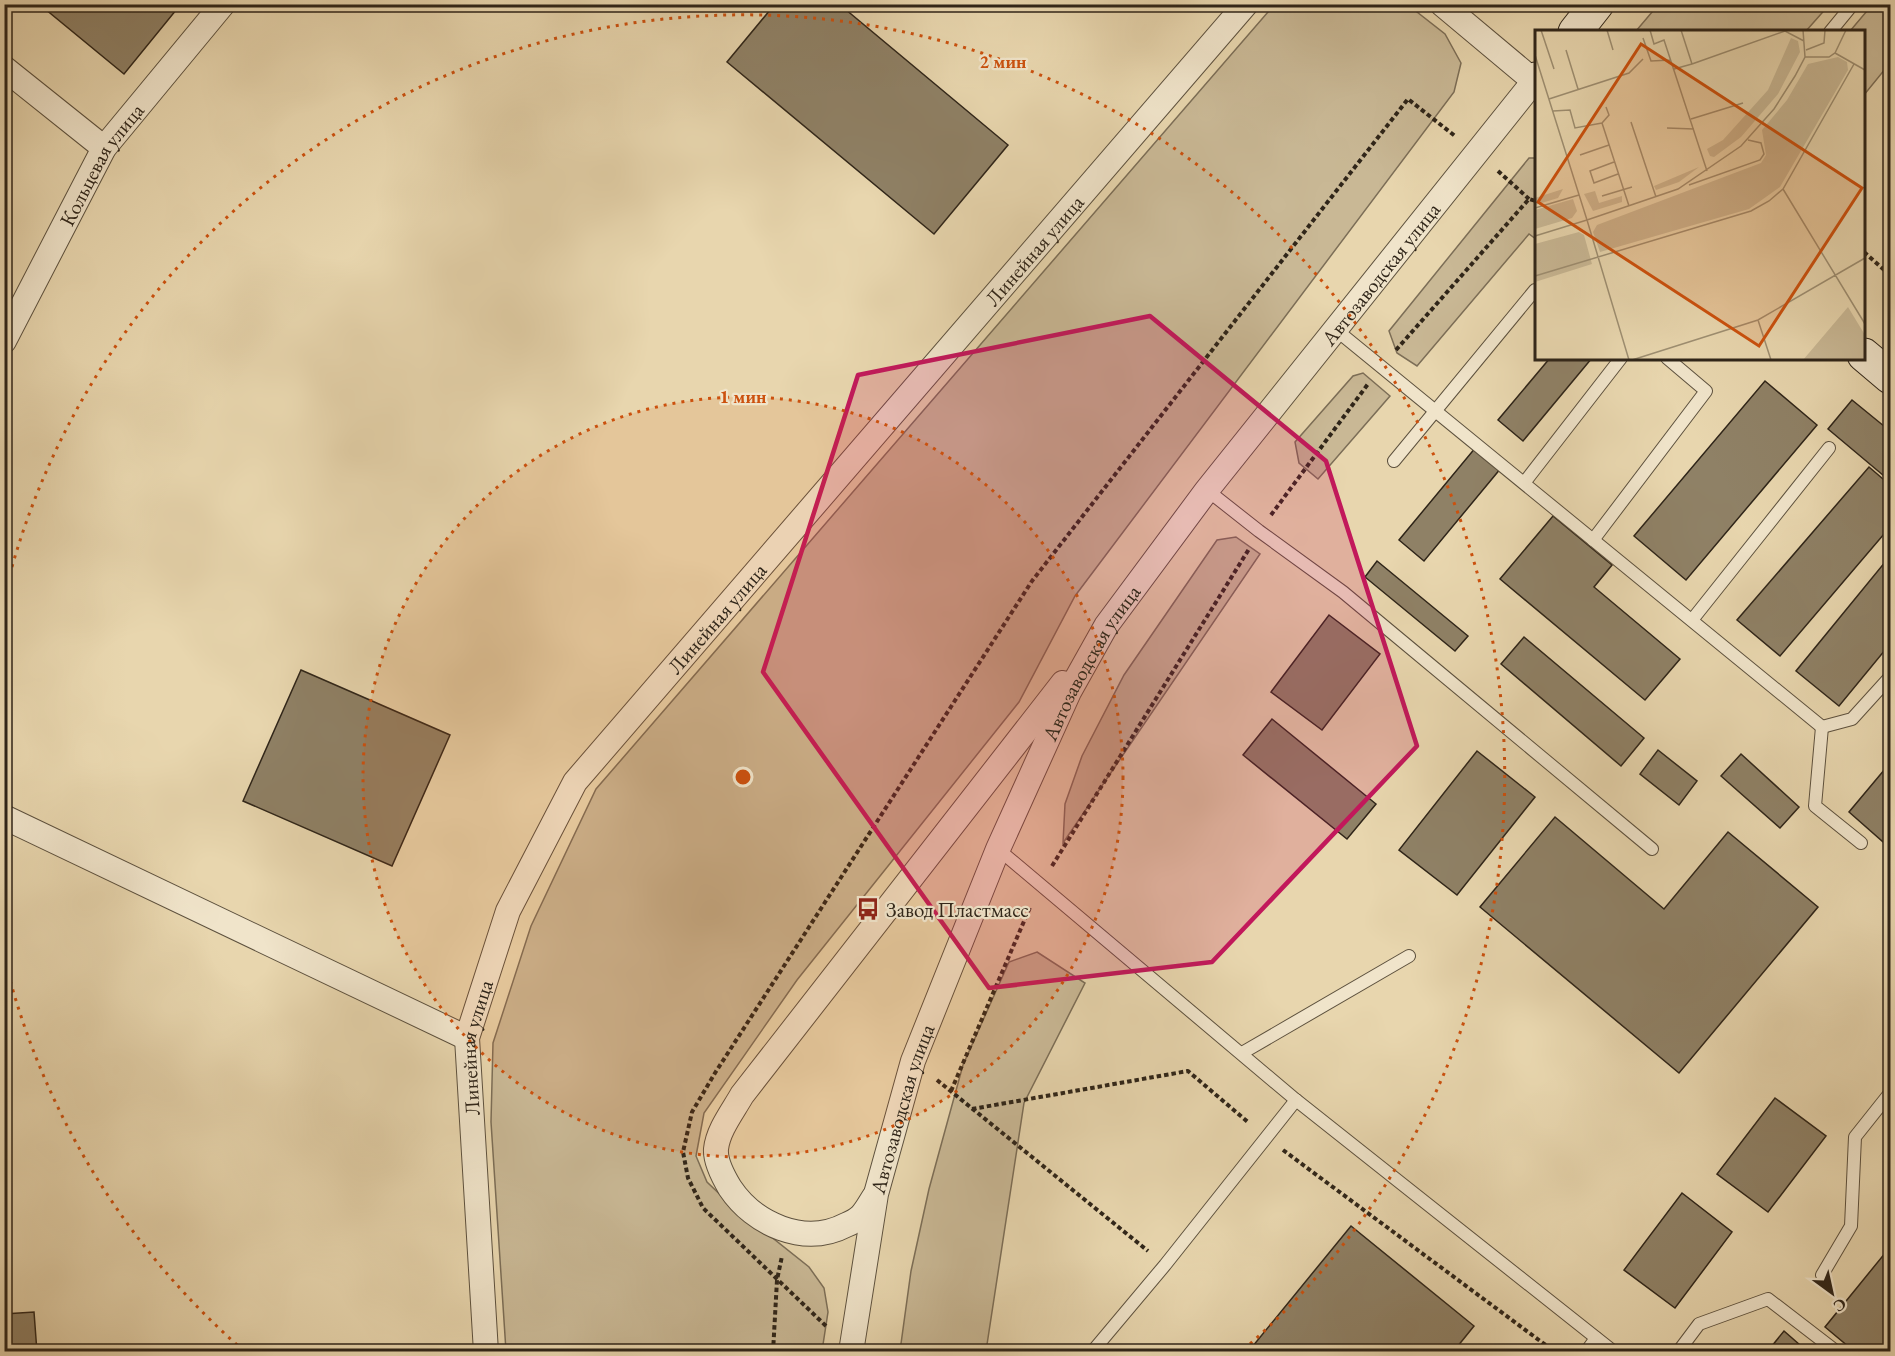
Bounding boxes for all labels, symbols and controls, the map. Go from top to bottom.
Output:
inset map [1535,30,1865,360]
text: 2 мин [980,50,1027,73]
street label: Кольцевая улица [53,97,150,230]
street label: Линейная улица [978,188,1090,311]
street label: Автозаводская улица [1314,196,1446,351]
text: 1 мин [720,385,767,408]
street label: Линейная улица [661,556,772,679]
street label: Автозаводская улица [1035,578,1146,746]
centre of rings [733,767,753,787]
bus stop icon: Завод Пластмасс [855,896,881,922]
place label: Завод Пластмасс [886,896,1029,923]
street label: Линейная улица [453,976,499,1116]
street label: Автозаводская улица [863,1019,940,1198]
north arrow [1802,1263,1862,1323]
text: С [1829,1293,1850,1317]

